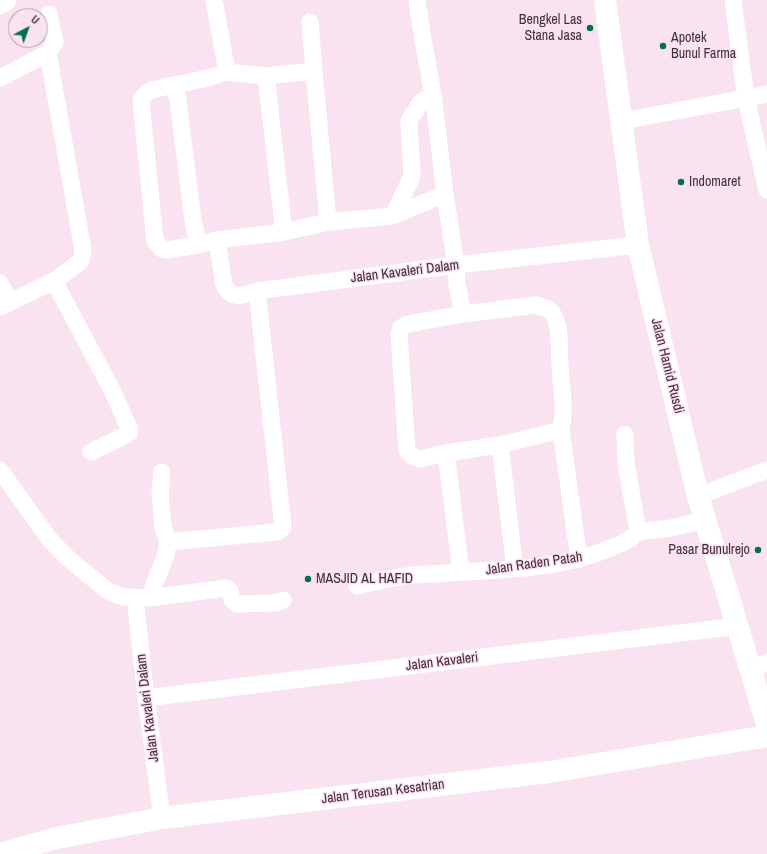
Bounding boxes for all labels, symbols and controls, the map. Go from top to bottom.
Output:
north arrow [8,8,48,48]
text: U [28,12,42,27]
place label: Bengkel Las Stana Jasa [519,12,582,44]
marker: Bengkel Las Stana Jasa [585,23,595,33]
place label: Apotek Bunul Farma [671,30,736,62]
marker: Apotek Bunul Farma [658,41,668,51]
place label: Indomaret [689,174,741,190]
marker: Indomaret [676,177,686,187]
street label: Jalan Kavaleri Dalam [350,257,460,287]
street label: Jalan Hamid Rusdi [647,317,687,415]
place label: Pasar Bunulrejo [668,542,750,558]
marker: Pasar Bunulrejo [753,545,763,555]
street label: Jalan Raden Patah [484,549,584,579]
place label: MASJID AL HAFID [316,571,413,587]
marker: MASJID AL HAFID [303,574,313,584]
street label: Jalan Kavaleri [405,649,479,675]
street label: Jalan Kavaleri Dalam [133,653,163,763]
street label: Jalan Terusan Kesatrian [321,776,445,808]

